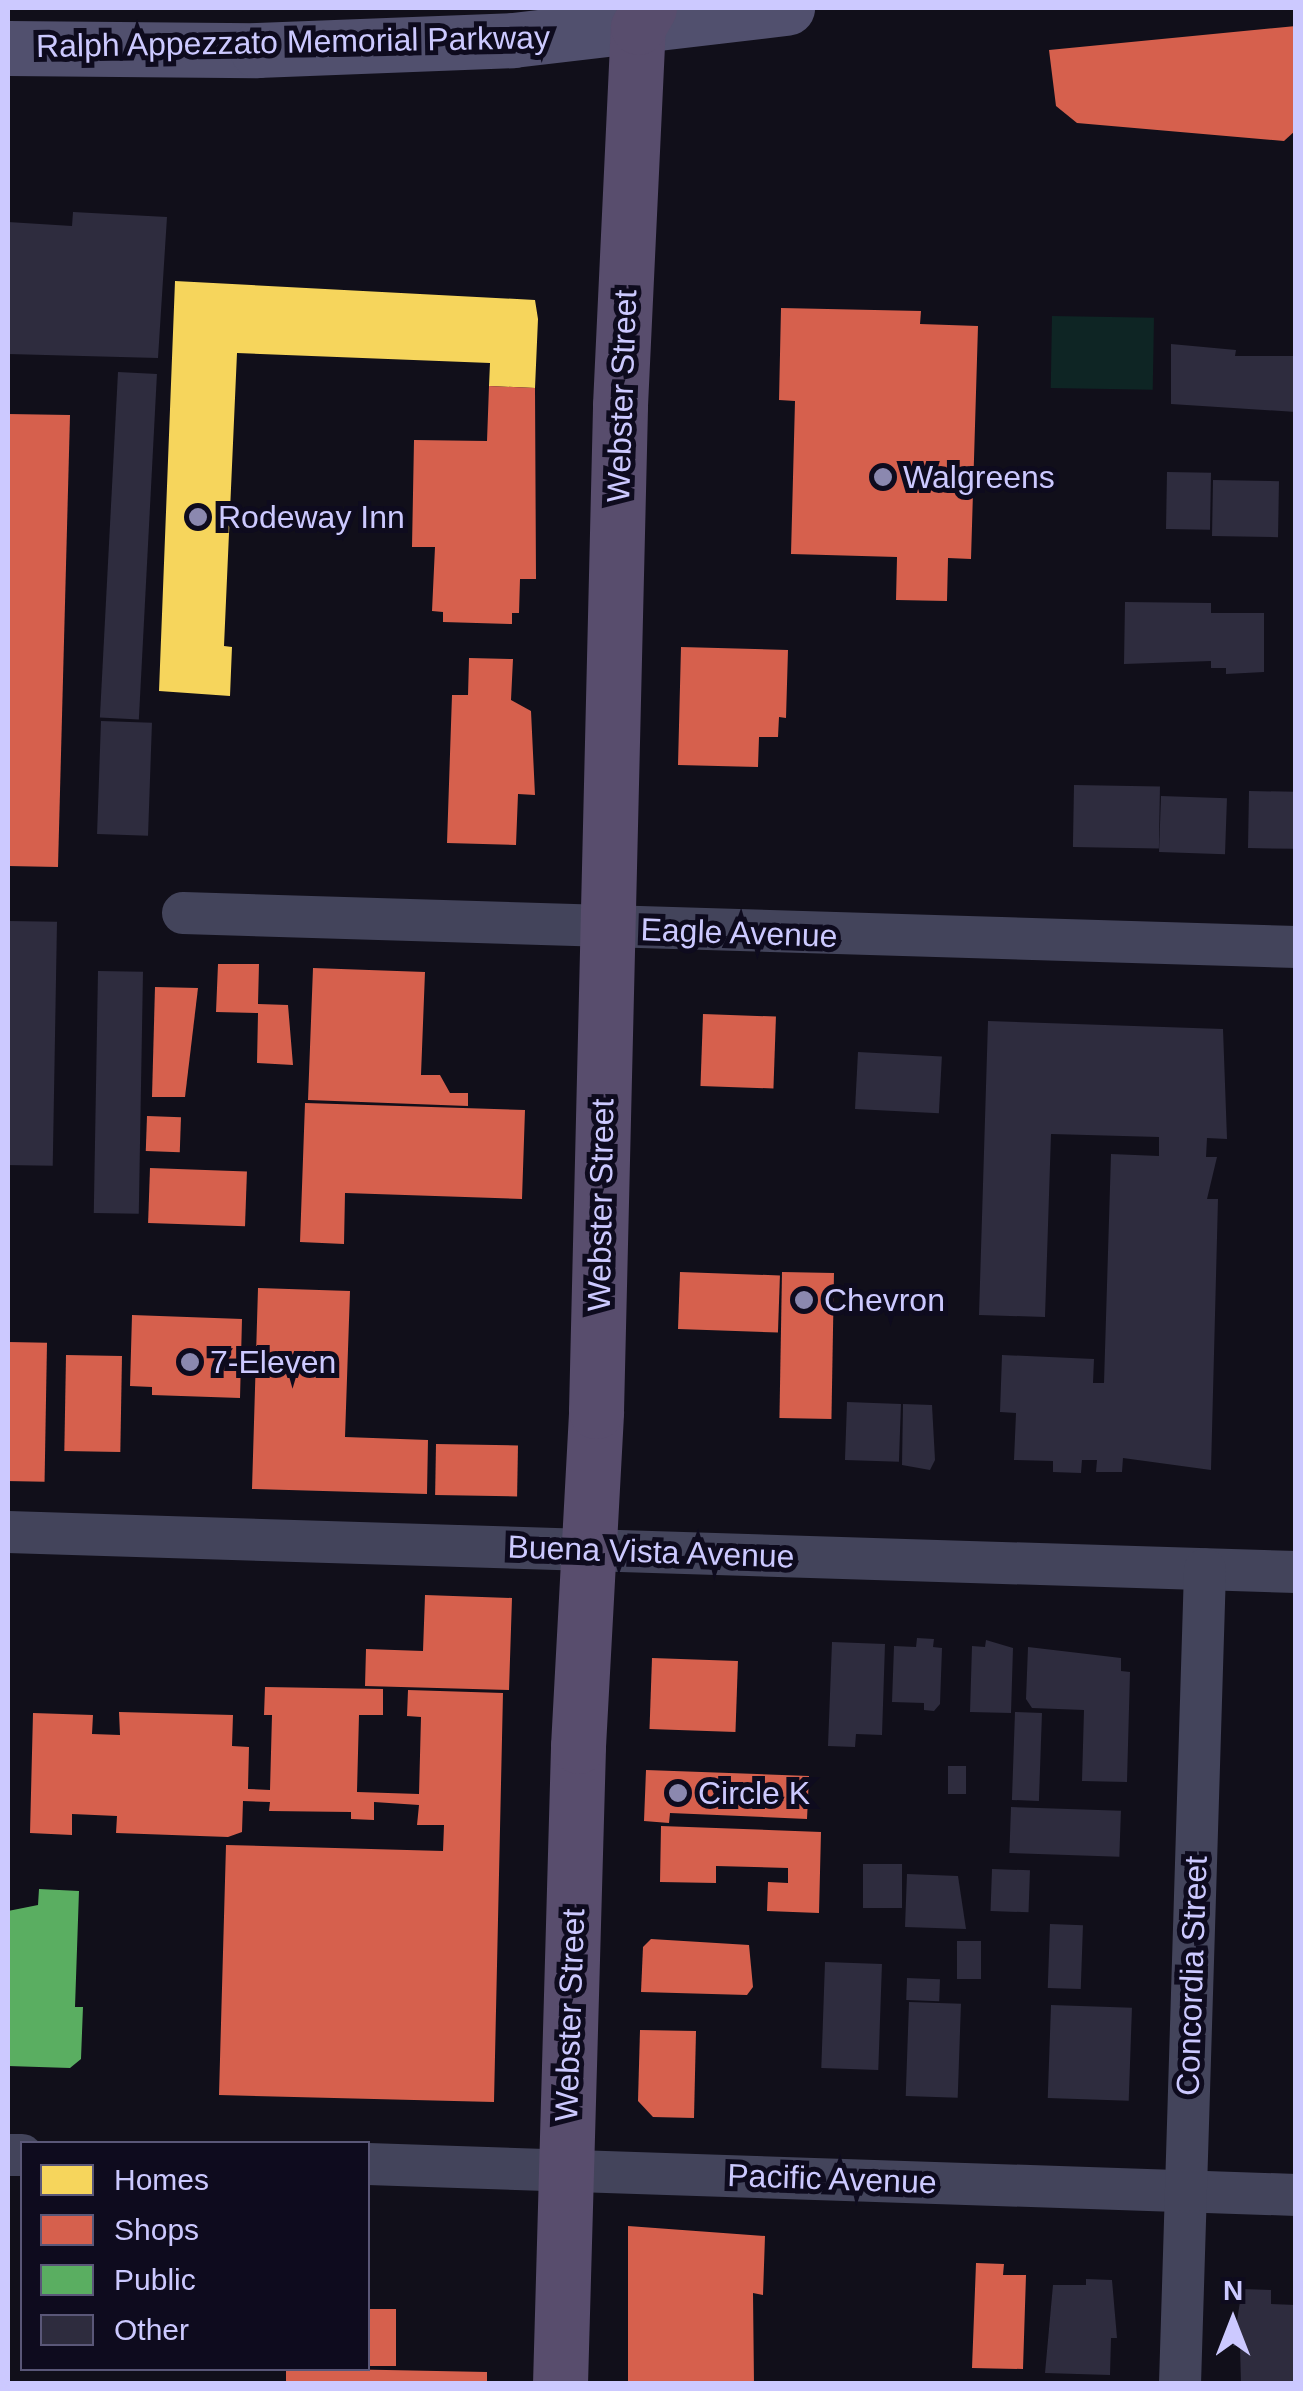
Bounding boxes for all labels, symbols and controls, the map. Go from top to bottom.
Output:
street label: Ralph Appezzato Memorial Parkway [35,18,551,66]
street label: Webster Street [599,289,645,503]
place label: Walgreens [903,458,1055,496]
marker: Walgreens [872,466,894,488]
place label: Rodeway Inn [218,498,405,536]
marker: Rodeway Inn [187,506,209,528]
street label: Eagle Avenue [639,910,839,956]
street label: Webster Street [580,1098,622,1312]
place label: Chevron [824,1281,945,1319]
marker: Chevron [793,1289,815,1311]
place label: 7-Eleven [210,1343,336,1381]
marker: 7-Eleven [179,1351,201,1373]
street label: Buena Vista Avenue [506,1528,796,1576]
place label: Circle K [698,1774,810,1812]
marker: Circle K [667,1782,689,1804]
street label: Concordia Street [1169,1855,1215,2097]
street label: Webster Street [547,1908,593,2122]
legend [20,2141,370,2371]
street label: Pacific Avenue [726,2156,938,2202]
text: Homes [114,2163,209,2196]
text: Shops [114,2213,199,2246]
text: Public [114,2263,196,2296]
north arrow [1183,2271,1283,2371]
text: N [1223,2275,1243,2306]
text: Other [114,2313,189,2346]

